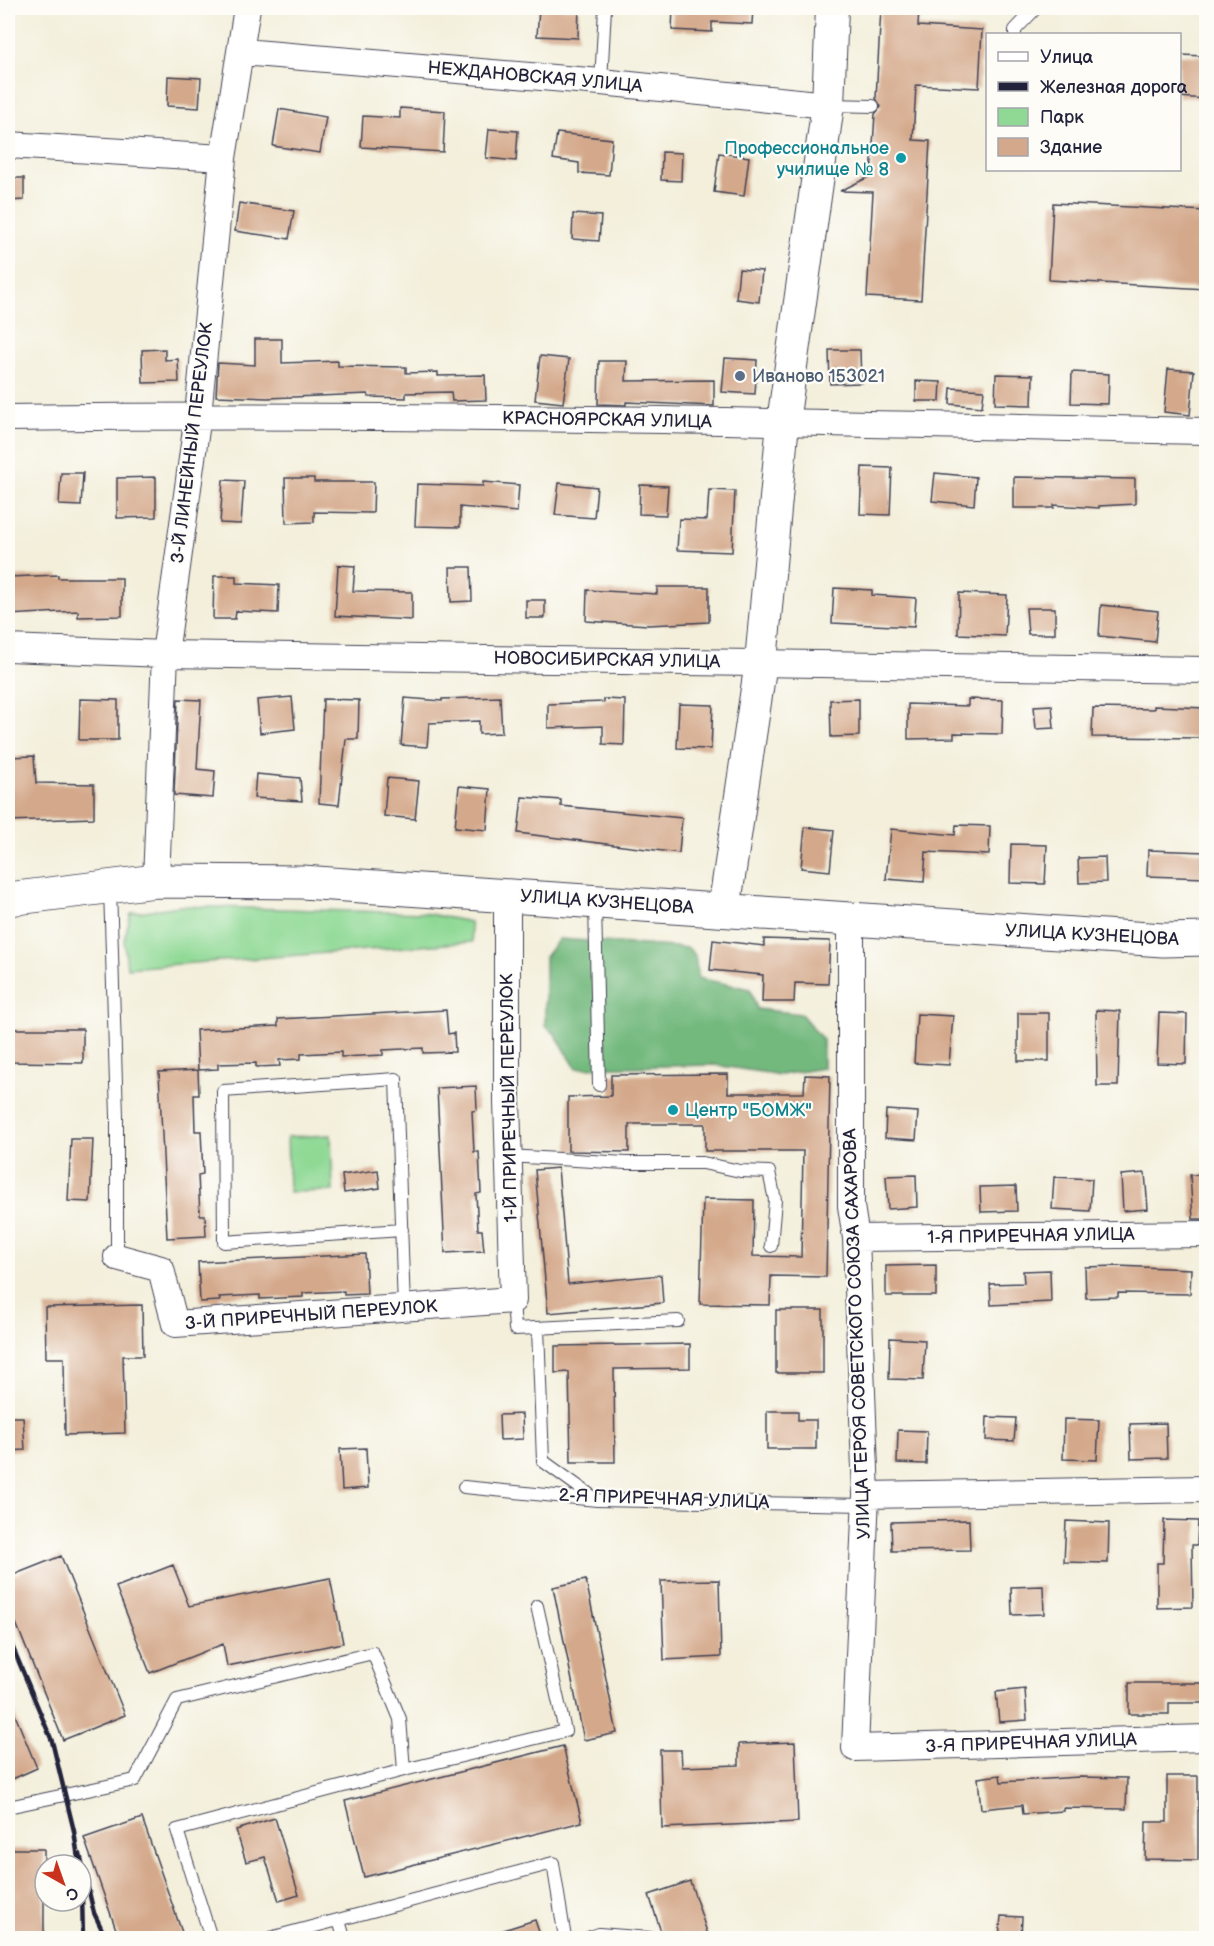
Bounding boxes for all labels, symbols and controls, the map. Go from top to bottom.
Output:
legend [986,33,1181,171]
text: Улица [1040,47,1094,68]
street label: НЕЖДАНОВСКАЯ УЛИЦА [427,57,643,97]
text: Железная дорога [1040,77,1188,98]
text: Парк [1040,107,1084,128]
text: Здание [1040,137,1102,158]
place label: Профессиональное училище № 8 [724,138,889,180]
marker: Профессиональное училище № 8 [894,151,908,165]
street label: 3-Й ЛИНЕЙНЫЙ ПЕРЕУЛОК [167,321,217,565]
place label: Иваново 153021 [752,366,885,387]
marker: Иваново 153021 [733,369,747,383]
street label: КРАСНОЯРСКАЯ УЛИЦА [502,408,712,432]
street label: НОВОСИБИРСКАЯ УЛИЦА [493,648,721,672]
street label: УЛИЦА КУЗНЕЦОВА [519,885,695,919]
street label: УЛИЦА КУЗНЕЦОВА [1005,920,1180,950]
street label: 1-Й ПРИРЕЧНЫЙ ПЕРЕУЛОК [496,973,522,1223]
place label: Центр "БОМЖ" [685,1100,812,1121]
marker: Центр "БОМЖ" [666,1103,680,1117]
street label: УЛИЦА ГЕРОЯ СОВЕТСКОГО СОЮЗА САХАРОВА [839,1128,875,1540]
street label: 1-Я ПРИРЕЧНАЯ УЛИЦА [927,1224,1135,1248]
street label: 3-Й ПРИРЕЧНЫЙ ПЕРЕУЛОК [184,1296,438,1334]
street label: 2-Я ПРИРЕЧНАЯ УЛИЦА [558,1485,770,1513]
street label: 3-Я ПРИРЕЧНАЯ УЛИЦА [925,1729,1137,1757]
north arrow [33,1853,93,1913]
text: С [61,1882,82,1904]

